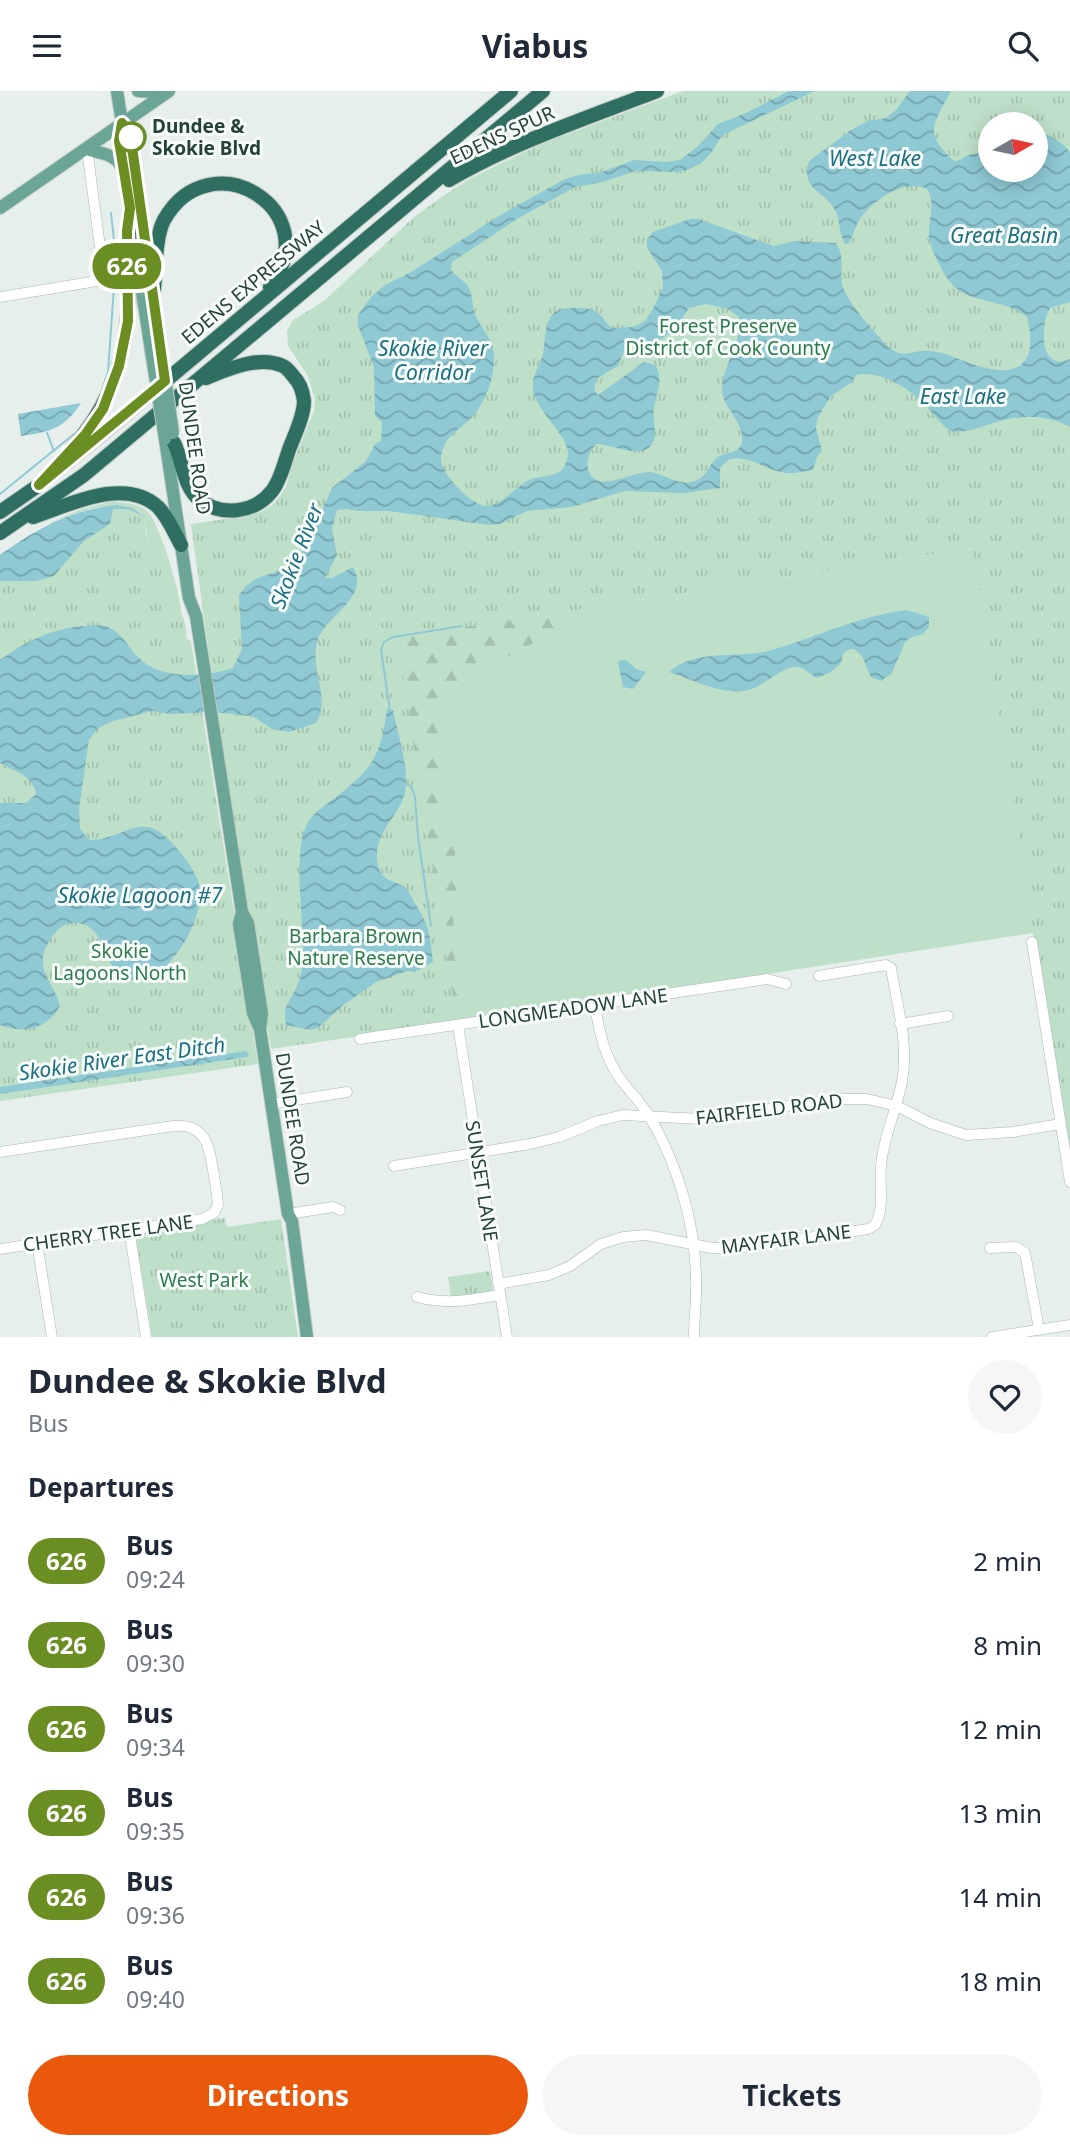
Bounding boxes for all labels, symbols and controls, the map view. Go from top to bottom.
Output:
text: Viabus [482,24,588,67]
icon: menu [28,27,66,65]
icon: search [1004,27,1042,65]
street label: EDENS SPUR [446,99,559,171]
north arrow [978,112,1048,182]
map controls [978,112,1048,182]
place label: Dundee & Skokie Blvd [152,113,261,161]
marker: Dundee & Skokie Blvd [116,122,146,152]
water label: West Lake [829,144,921,172]
street label: EDENS EXPRESSWAY [176,214,330,350]
water label: Great Basin [950,221,1058,249]
line badge: 626 [87,243,167,289]
text: 626 [106,249,148,282]
park label: Forest Preserve District of Cook County [626,313,831,361]
water label: Skokie River Corridor [378,334,490,386]
street label: DUNDEE ROAD [173,380,217,516]
water label: East Lake [920,382,1006,410]
water label: Skokie River [263,498,329,612]
water label: Skokie Lagoon #7 [58,881,223,909]
park label: Barbara Brown Nature Reserve [287,923,425,971]
park label: Skokie Lagoons North [53,938,187,986]
street label: LONGMEADOW LANE [477,982,669,1034]
water label: Skokie River East Ditch [17,1030,227,1086]
street label: DUNDEE ROAD [270,1051,316,1187]
street label: FAIRFIELD ROAD [694,1087,844,1131]
street label: SUNSET LANE [460,1119,504,1243]
street label: CHERRY TREE LANE [21,1208,195,1258]
street label: MAYFAIR LANE [719,1218,853,1260]
park label: West Park [159,1267,249,1293]
text: Dundee & Skokie Blvd [28,1358,387,1403]
button: heart [968,1360,1042,1434]
text: Bus [28,1407,68,1439]
text: Departures [28,1469,174,1505]
text: Bus [126,1527,173,1563]
text: 2 min [973,1543,1042,1579]
text: 626 [46,1544,87,1577]
text: 09:24 [126,1563,185,1595]
text: Bus [126,1611,173,1647]
text: 8 min [973,1627,1042,1663]
text: 626 [46,1628,87,1661]
text: 09:30 [126,1647,185,1679]
text: Bus [126,1695,173,1731]
text: 12 min [958,1711,1042,1747]
text: 626 [46,1712,87,1745]
text: 09:34 [126,1731,185,1763]
text: Bus [126,1779,173,1815]
text: 13 min [958,1795,1042,1831]
text: 626 [46,1796,87,1829]
text: 09:35 [126,1815,185,1847]
text: Bus [126,1863,173,1899]
text: 14 min [958,1879,1042,1915]
text: 626 [46,1880,87,1913]
text: 09:36 [126,1899,185,1931]
text: Bus [126,1947,173,1983]
text: 18 min [958,1963,1042,1999]
text: 626 [46,1964,87,1997]
text: 09:40 [126,1983,185,2015]
button: Directions [28,2055,528,2135]
button: Tickets [542,2055,1042,2135]

